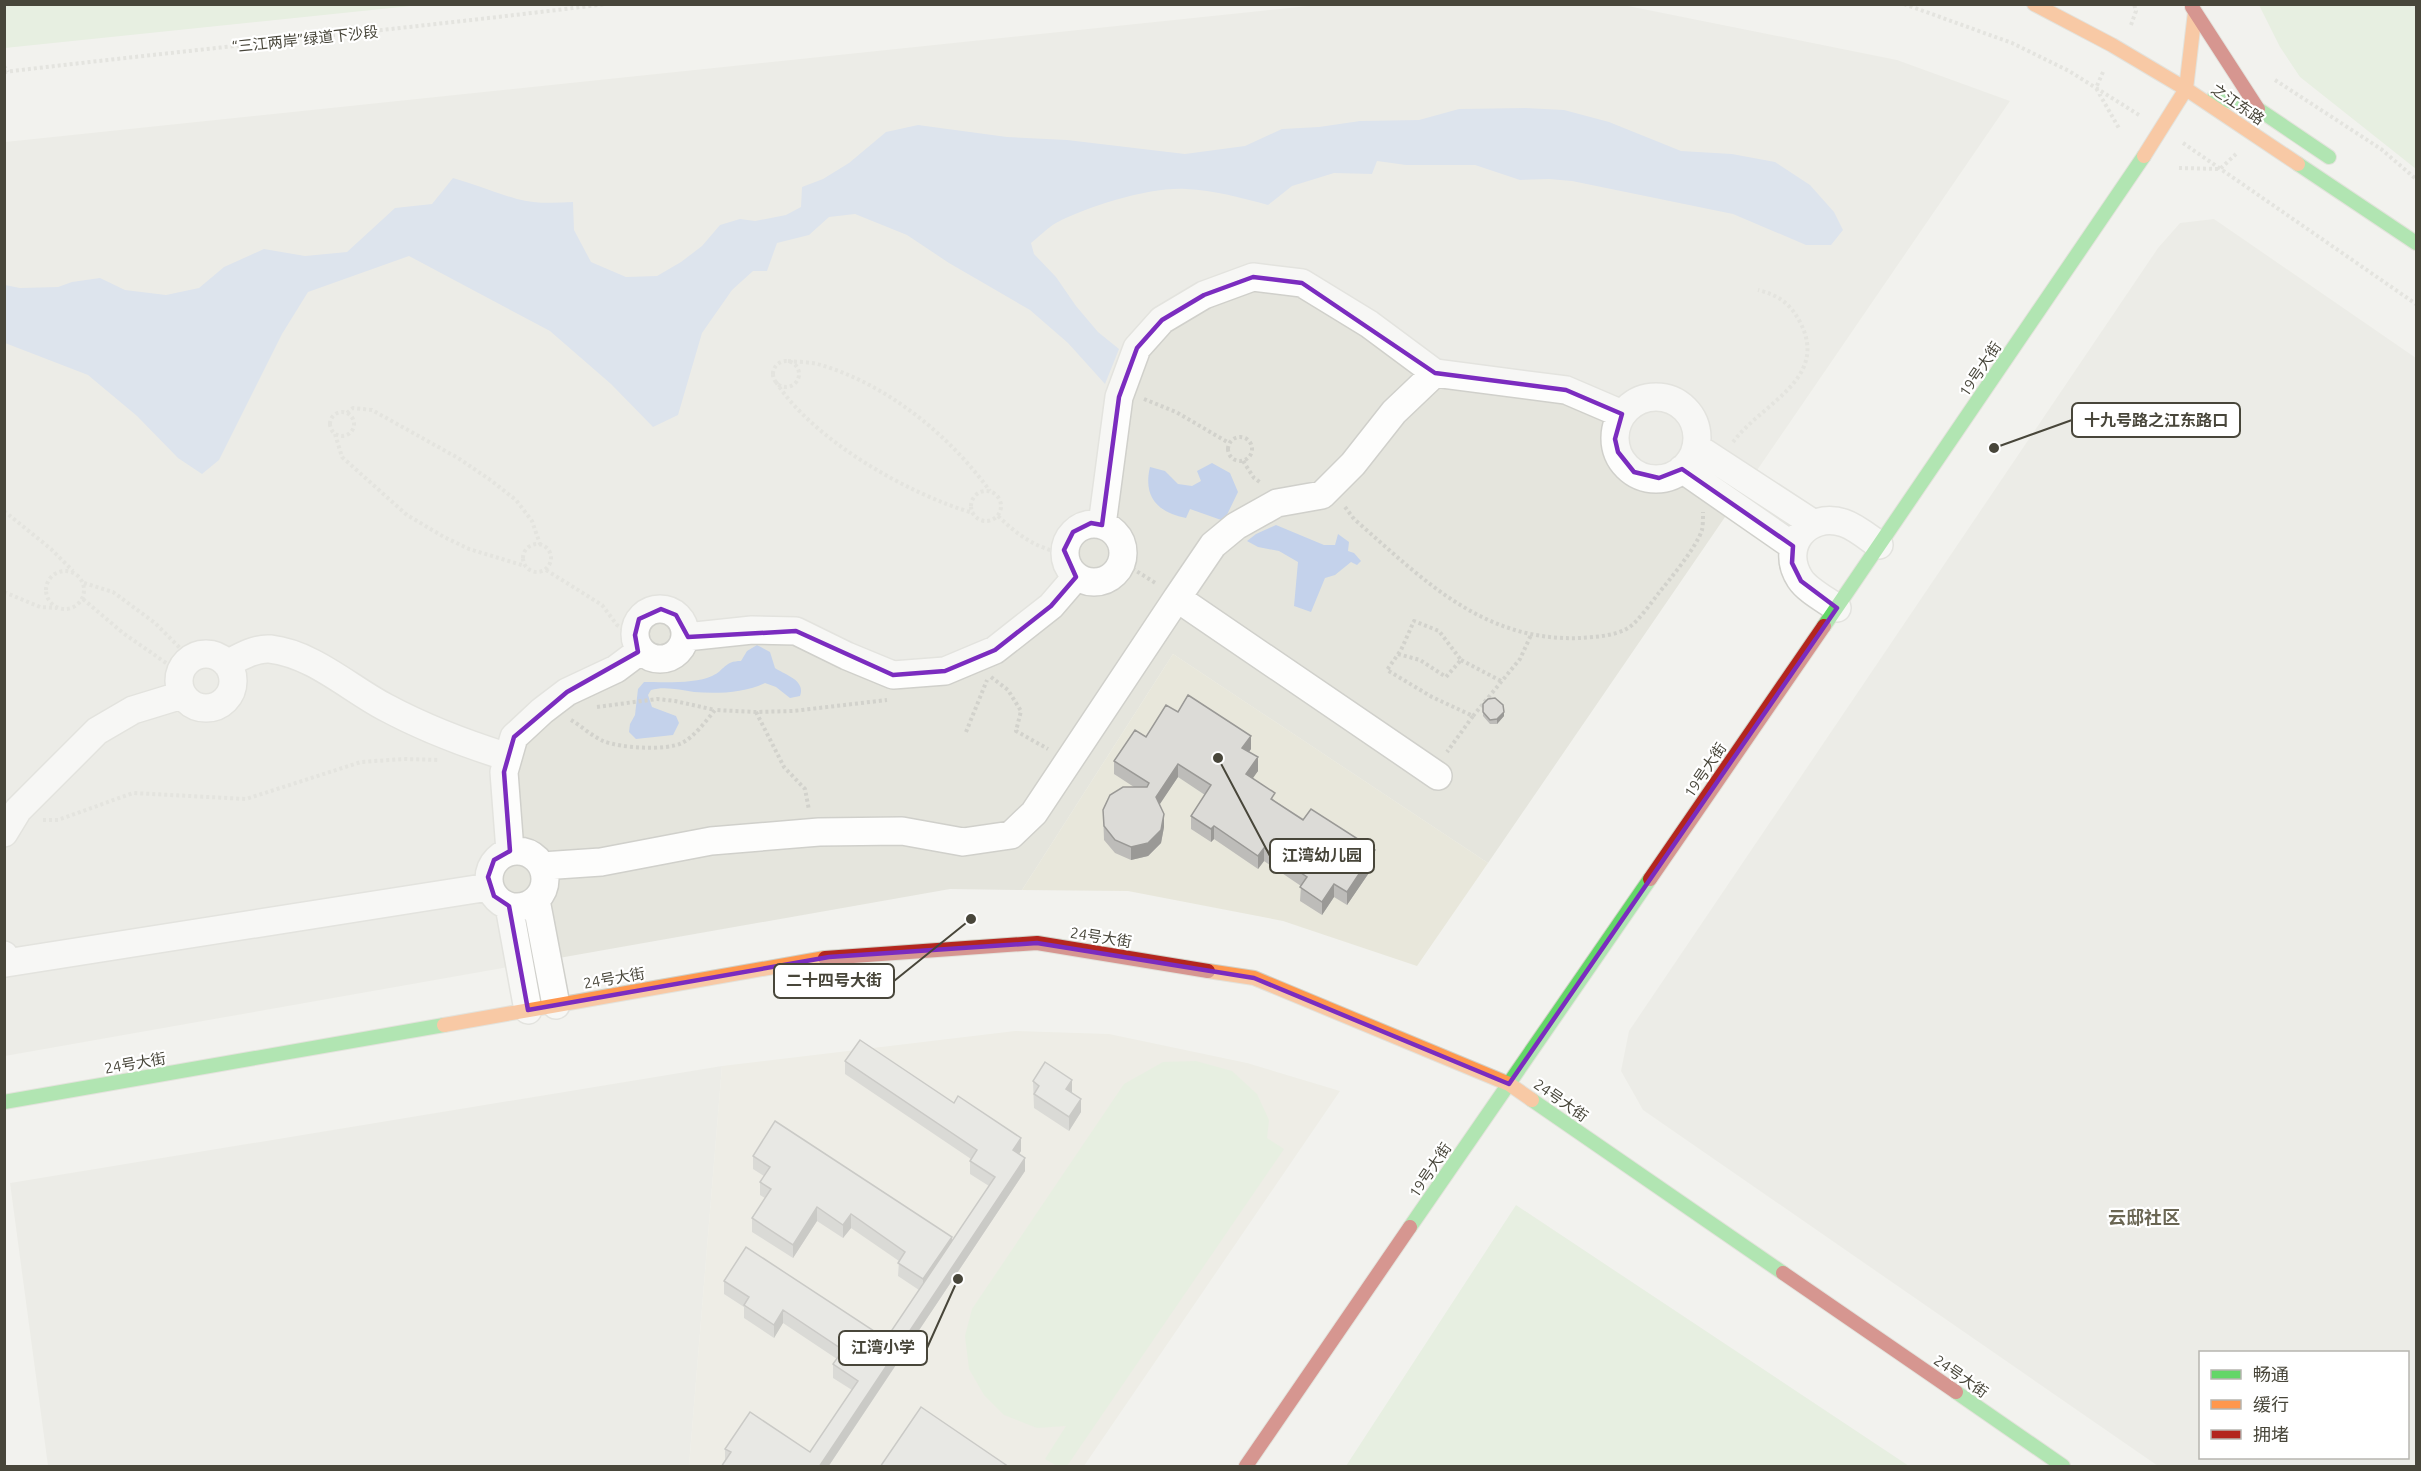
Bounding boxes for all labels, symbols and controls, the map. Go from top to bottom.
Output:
street label: “三江两岸”绿道下沙段 [231,23,379,55]
street label: 之江东路 [2208,80,2268,128]
street label: 19号大街 [1956,339,2004,399]
callout: 十九号路之江东路口 [2072,403,2240,437]
text: 十九号路之江东路口 [2084,411,2228,429]
street label: 19号大街 [1681,740,1729,800]
callout: 江湾幼儿园 [1270,839,1374,873]
text: 江湾幼儿园 [1282,846,1362,864]
street label: 24号大街 [1069,924,1133,950]
street label: 24号大街 [582,964,646,992]
callout: 二十四号大街 [774,964,894,998]
text: 二十四号大街 [786,971,882,989]
street label: 24号大街 [103,1049,167,1077]
street label: 24号大街 [1531,1075,1591,1125]
street label: 19号大街 [1406,1140,1454,1200]
district label: 云邸社区 [2108,1207,2180,1227]
callout: 江湾小学 [839,1331,927,1365]
text: 江湾小学 [851,1338,915,1356]
street label: 24号大街 [1931,1351,1991,1401]
legend [2199,1351,2409,1459]
text: 畅通 [2253,1364,2289,1384]
text: 缓行 [2253,1394,2289,1414]
text: 拥堵 [2253,1424,2289,1444]

